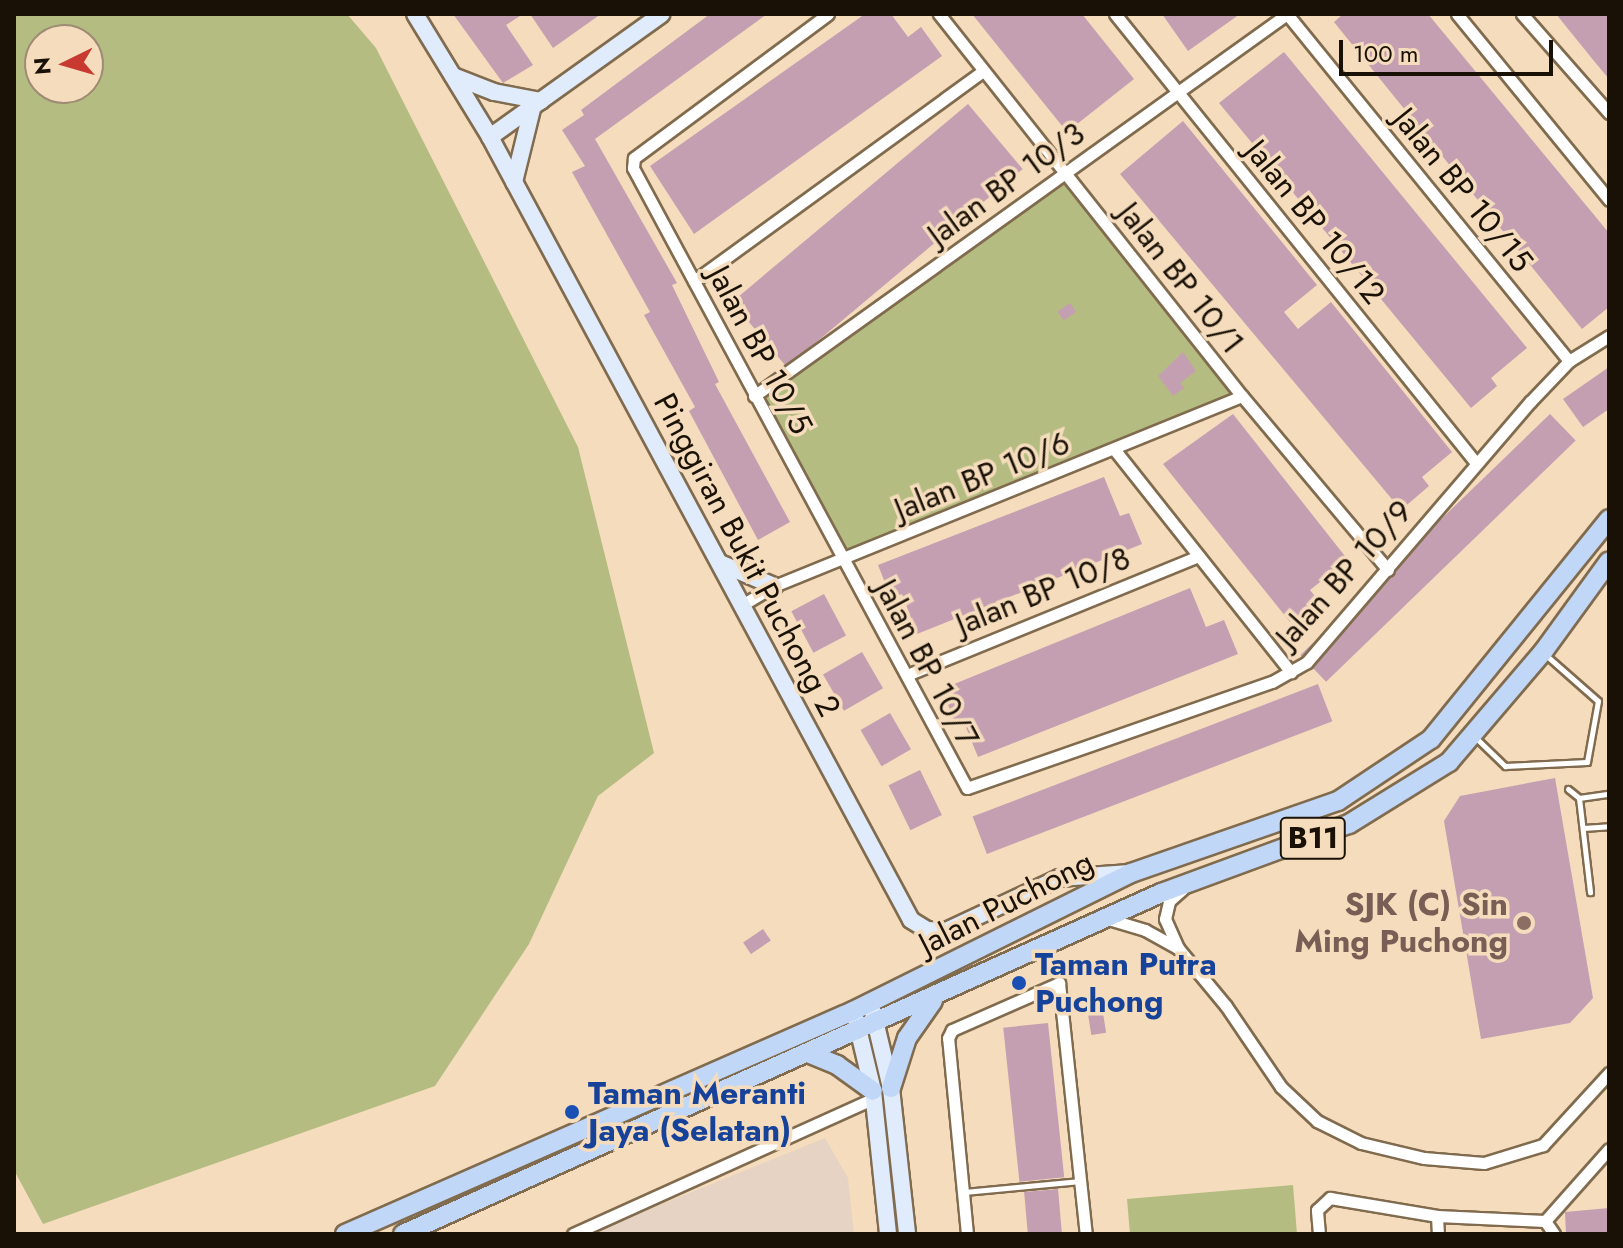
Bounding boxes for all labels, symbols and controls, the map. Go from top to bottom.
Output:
north arrow [24,24,104,104]
scale bar [1343,24,1557,74]
text: 100 m [1353,36,1419,71]
text: N [25,56,59,76]
street label: Jalan BP 10/15 [1385,100,1541,280]
street label: Jalan BP 10/3 [920,114,1092,254]
street label: Jalan BP 10/12 [1237,132,1393,312]
street label: Jalan BP 10/1 [1110,195,1252,361]
street label: Jalan BP 10/5 [700,259,820,441]
street label: Pinggiran Bukit Puchong 2 [645,387,849,723]
street label: Jalan BP 10/6 [889,423,1075,529]
street label: Jalan BP 10/9 [1268,492,1420,656]
street label: Jalan BP 10/8 [950,539,1136,643]
street label: Jalan BP 10/7 [867,573,987,753]
road number: B11 [1279,812,1347,864]
street label: Jalan Puchong [912,843,1100,963]
place label: SJK (C) Sin Ming Puchong [1295,886,1508,961]
marker: SJK (C) Sin Ming Puchong [1515,914,1533,932]
place label: Taman Putra Puchong [1035,946,1217,1021]
marker: Taman Putra Puchong [1010,974,1028,992]
place label: Taman Meranti Jaya (Selatan) [588,1075,806,1150]
marker: Taman Meranti Jaya (Selatan) [563,1103,581,1121]

